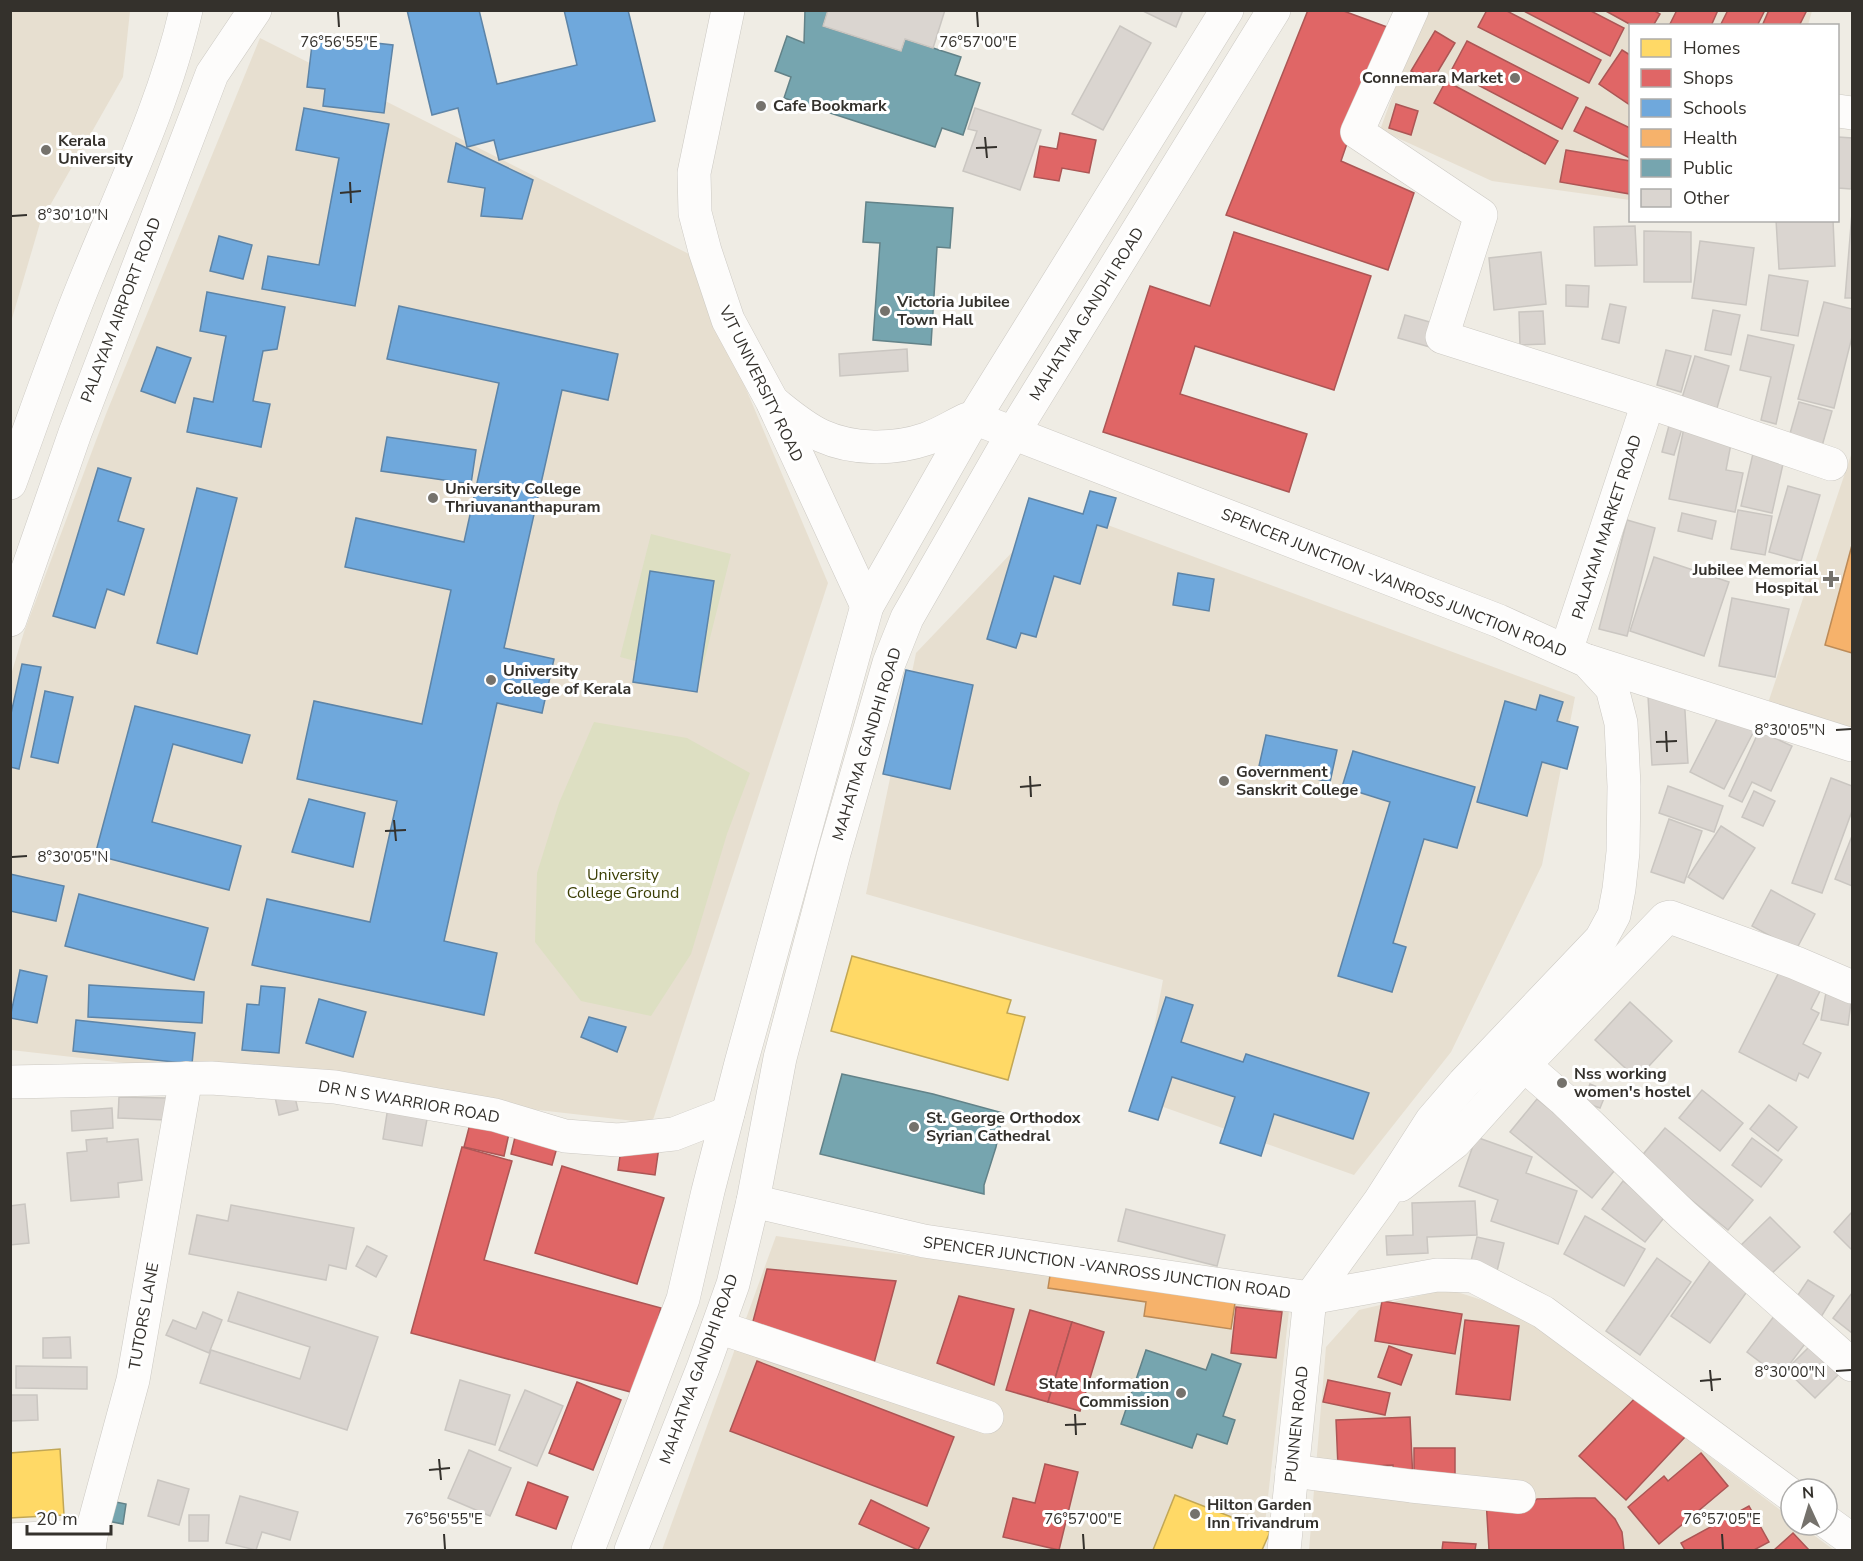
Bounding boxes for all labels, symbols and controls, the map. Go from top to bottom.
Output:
legend [1629,24,1839,222]
text: 76°56'55"E [300,32,378,52]
text: 76°57'00"E [939,32,1017,52]
text: Homes [1683,36,1740,60]
text: Shops [1683,66,1733,90]
place label: Connemara Market [1362,67,1504,89]
marker: Connemara Market [1508,71,1522,85]
place label: Cafe Bookmark [773,95,887,117]
text: Schools [1683,96,1747,120]
marker: Cafe Bookmark [754,99,768,113]
text: Health [1683,126,1738,150]
place label: Kerala University [58,130,134,170]
marker: Kerala University [39,143,53,157]
text: Public [1683,156,1733,180]
text: Other [1683,186,1730,210]
text: 8°30'10"N [38,205,108,225]
street label: PALAYAM AIRPORT ROAD [75,214,167,406]
street label: MAHATMA GANDHI ROAD [1025,223,1149,405]
place label: Victoria Jubilee Town Hall [896,291,1010,331]
street label: VJT UNIVERSITY ROAD [713,301,808,466]
marker: Victoria Jubilee Town Hall [878,304,892,318]
street label: PALAYAM MARKET ROAD [1567,432,1647,622]
place label: University College Thriuvananthapuram [445,478,601,518]
marker: University College Thriuvananthapuram [426,491,440,505]
street label: SPENCER JUNCTION -VANROSS JUNCTION ROAD [1218,503,1570,663]
place label: Jubilee Memorial Hospital [1692,559,1818,599]
marker: Jubilee Memorial Hospital [1822,570,1840,588]
street label: MAHATMA GANDHI ROAD [827,645,907,843]
place label: University College of Kerala [503,660,631,700]
marker: University College of Kerala [484,673,498,687]
text: 8°30'05"N [1755,720,1825,740]
place label: Government Sanskrit College [1236,761,1358,801]
marker: Government Sanskrit College [1217,774,1231,788]
text: 8°30'05"N [38,847,108,867]
park label: University College Ground [567,864,679,904]
place label: Nss working women's hostel [1574,1063,1691,1103]
street label: DR N S WARRIOR ROAD [317,1075,501,1129]
marker: Nss working women's hostel [1555,1076,1569,1090]
place label: St. George Orthodox Syrian Cathedral [926,1107,1081,1147]
marker: St. George Orthodox Syrian Cathedral [907,1120,921,1134]
street label: SPENCER JUNCTION -VANROSS JUNCTION ROAD [922,1231,1292,1305]
street label: TUTORS LANE [124,1261,164,1371]
street label: MAHATMA GANDHI ROAD [654,1271,744,1467]
text: 8°30'00"N [1755,1362,1825,1382]
street label: PUNNEN ROAD [1280,1365,1314,1483]
place label: State Information Commission [1038,1373,1169,1413]
marker: State Information Commission [1174,1386,1188,1400]
north arrow [1779,1477,1839,1537]
text: N [1801,1482,1815,1504]
place label: Hilton Garden Inn Trivandrum [1207,1494,1319,1534]
scale bar [27,1498,111,1536]
text: 20 m [36,1507,78,1531]
marker: Hilton Garden Inn Trivandrum [1188,1507,1202,1521]
text: 76°56'55"E [405,1509,483,1529]
text: 76°57'00"E [1044,1509,1122,1529]
text: 76°57'05"E [1683,1509,1761,1529]

